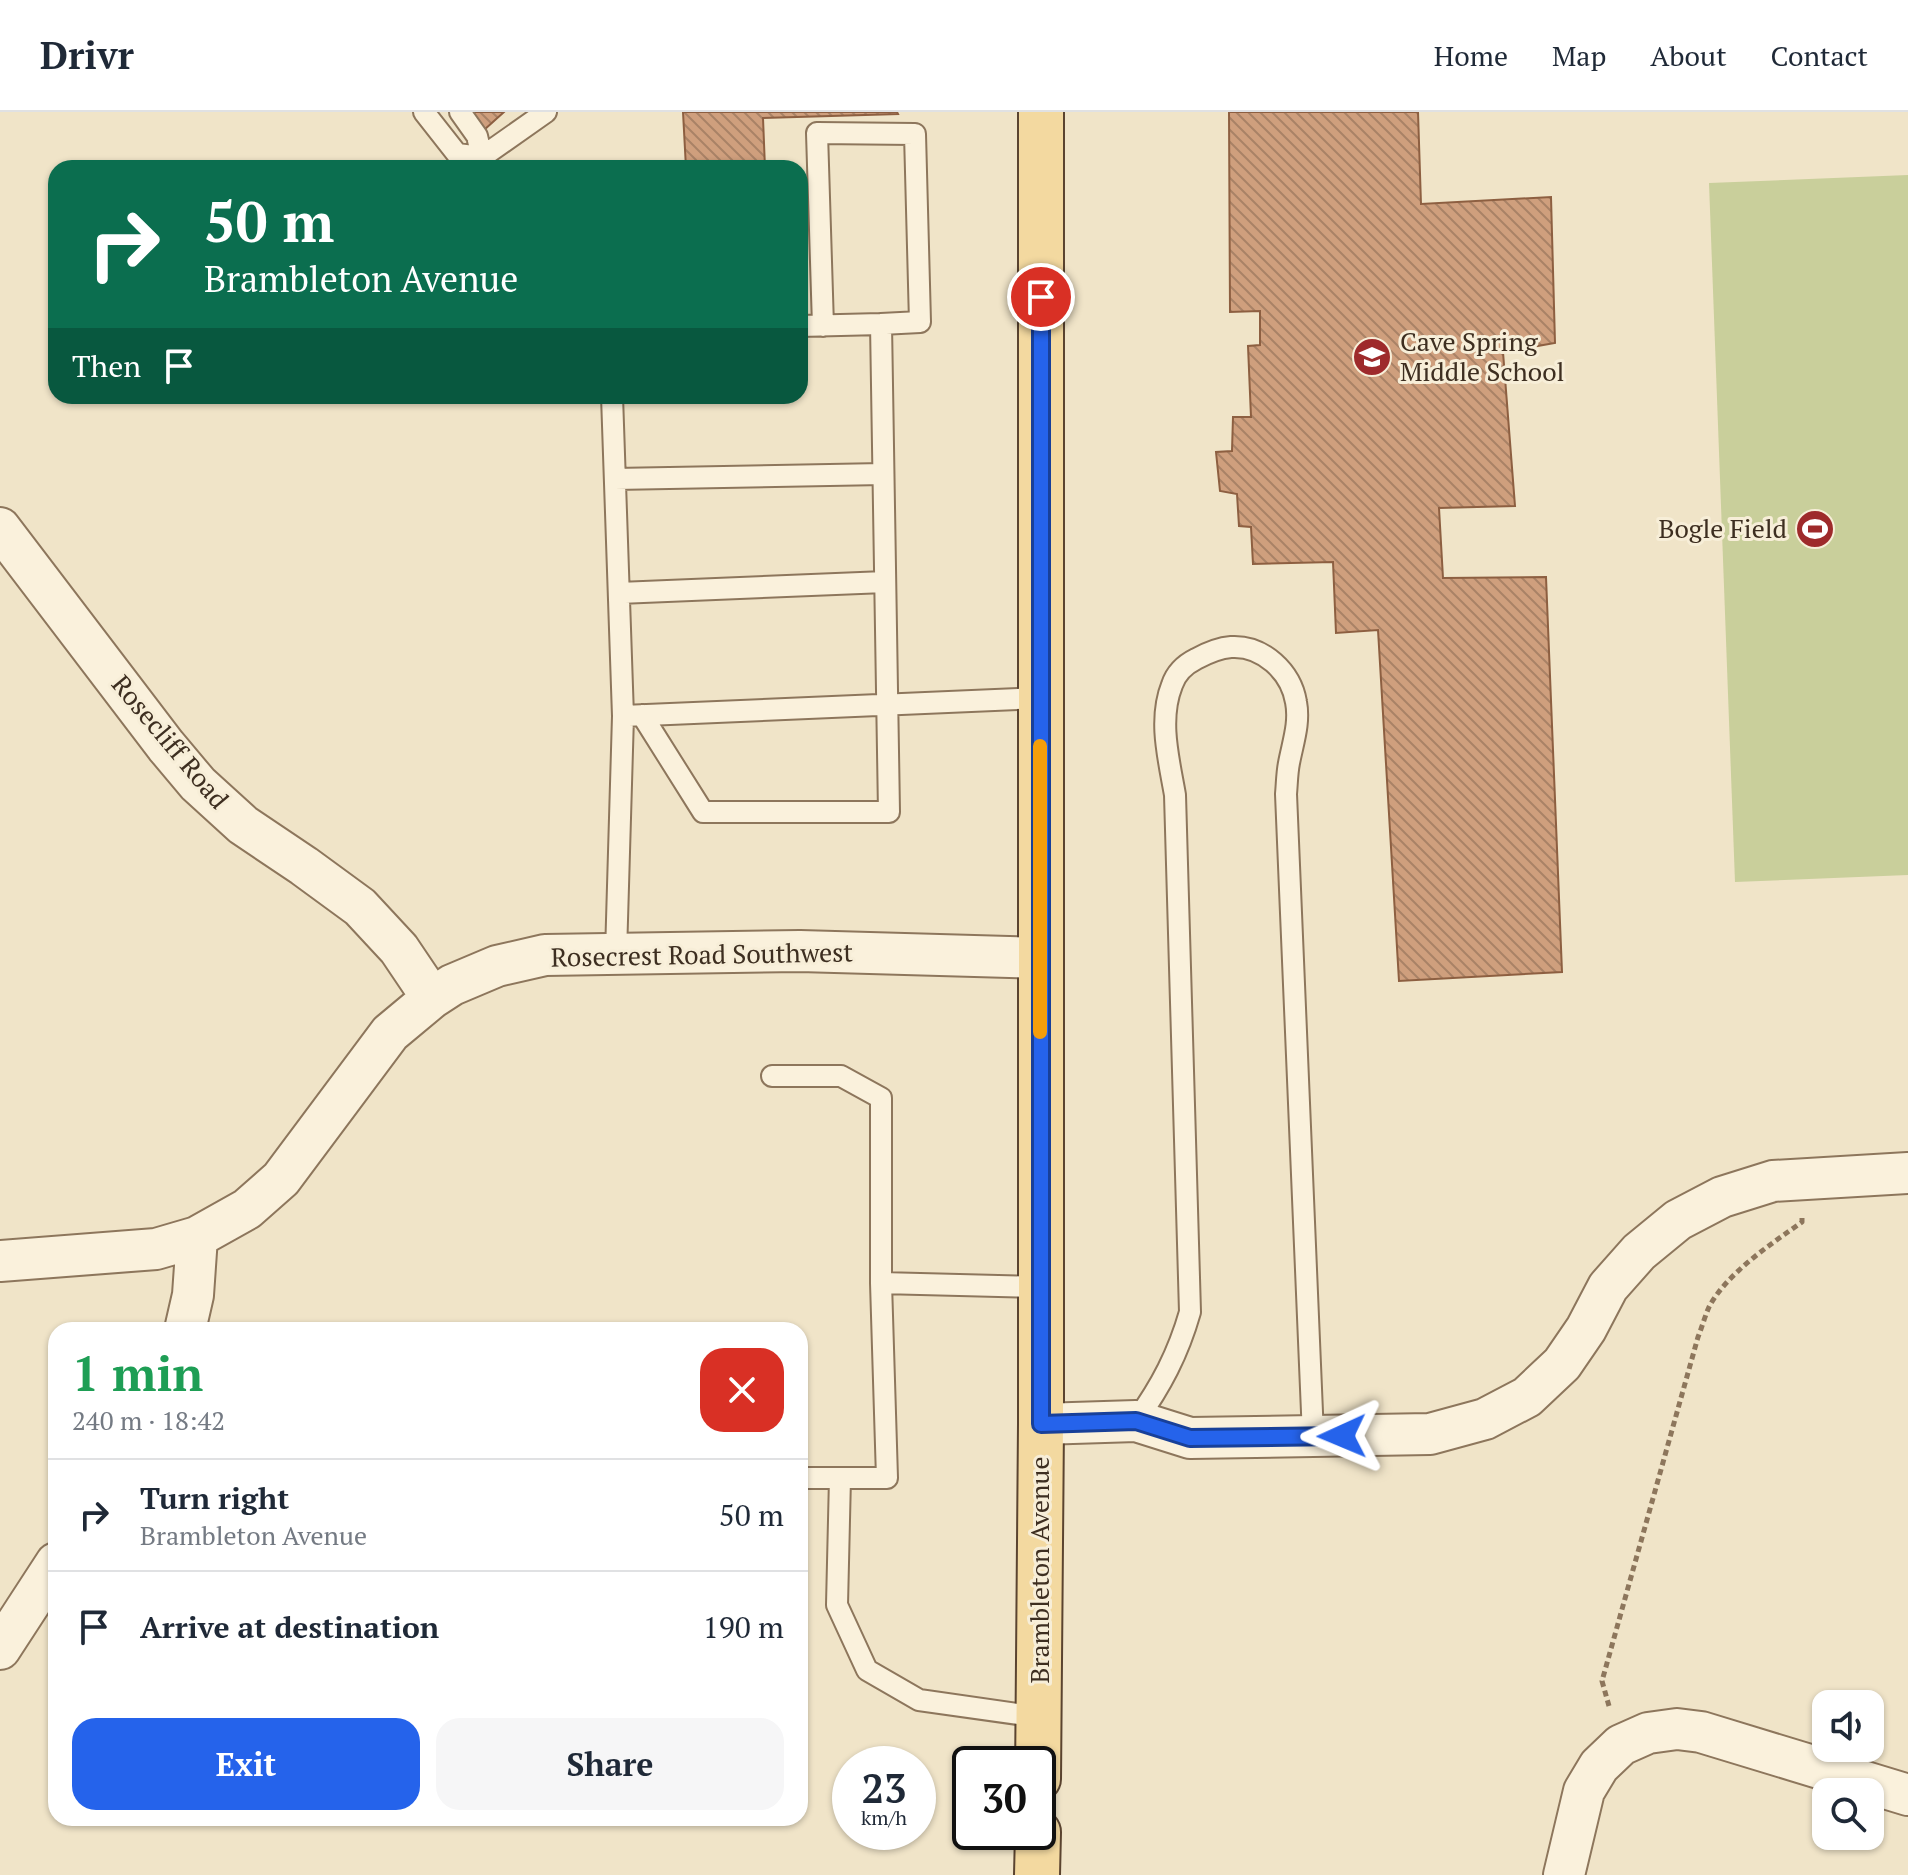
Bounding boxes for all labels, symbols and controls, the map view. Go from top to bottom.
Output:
text: Drivr [40,30,134,80]
text: Home [1434,37,1508,74]
text: Map [1552,37,1606,74]
text: About [1650,37,1727,74]
text: Contact [1771,37,1868,74]
text: 50 m [204,184,334,258]
icon: right [72,192,176,296]
text: Brambleton Avenue [204,255,518,302]
pin [1007,263,1075,331]
icon: arrive [1019,275,1063,319]
place label: Cave Spring Middle School [1400,324,1564,388]
school or university icon: Cave Spring Middle School [1351,336,1393,378]
icon: arrive [157,344,201,388]
text: Then [72,346,141,386]
sports icon: Bogle Field [1794,508,1836,550]
place label: Bogle Field [1658,511,1787,545]
street label: Rosecliff Road [105,667,237,815]
street label: Rosecrest Road Southwest [551,934,854,974]
text: 1 min [72,1341,203,1405]
button: close [700,1348,784,1432]
position arrow [1300,1394,1384,1478]
text: 240 m · 18:42 [72,1403,225,1437]
street label: Brambleton Avenue [1022,1456,1056,1684]
text: Turn right [140,1478,289,1518]
icon: right [72,1493,116,1537]
text: 50 m [719,1495,784,1535]
text: Brambleton Avenue [140,1518,367,1552]
icon: arrive [72,1605,116,1649]
text: Arrive at destination [140,1607,439,1647]
text: 190 m [703,1607,784,1647]
map controls [1812,1690,1884,1850]
button: sound [1812,1690,1884,1762]
button: Exit [72,1718,420,1810]
button: Share [436,1718,784,1810]
speed limit sign: 30 [952,1746,1056,1850]
text: 23 [861,1761,907,1814]
button: search [1812,1778,1884,1850]
text: km/h [861,1804,907,1831]

